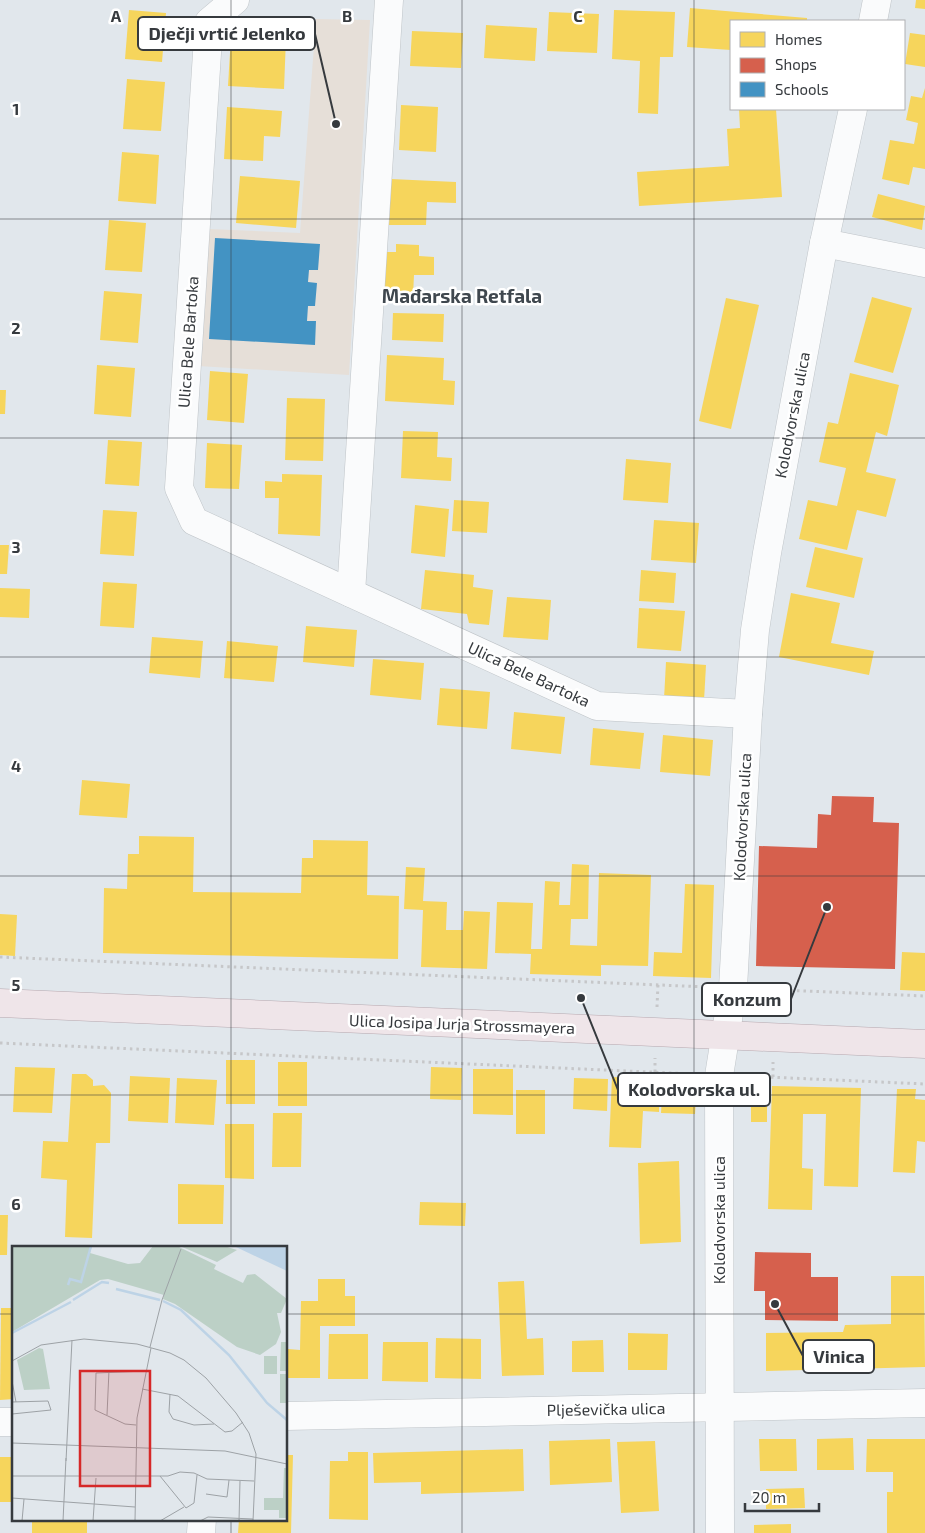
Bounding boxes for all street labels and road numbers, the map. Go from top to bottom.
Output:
street label: Ulica Bele Bartoka [173,275,202,409]
street label: Kolodvorska ulica [770,350,813,480]
street label: Ulica Bele Bartoka [465,637,593,710]
street label: Kolodvorska ulica [729,752,754,882]
street label: Ulica Josipa Jurja Strossmayera [349,1010,575,1038]
street label: Kolodvorska ulica [709,1156,728,1284]
street label: Plješevička ulica [546,1398,666,1420]

